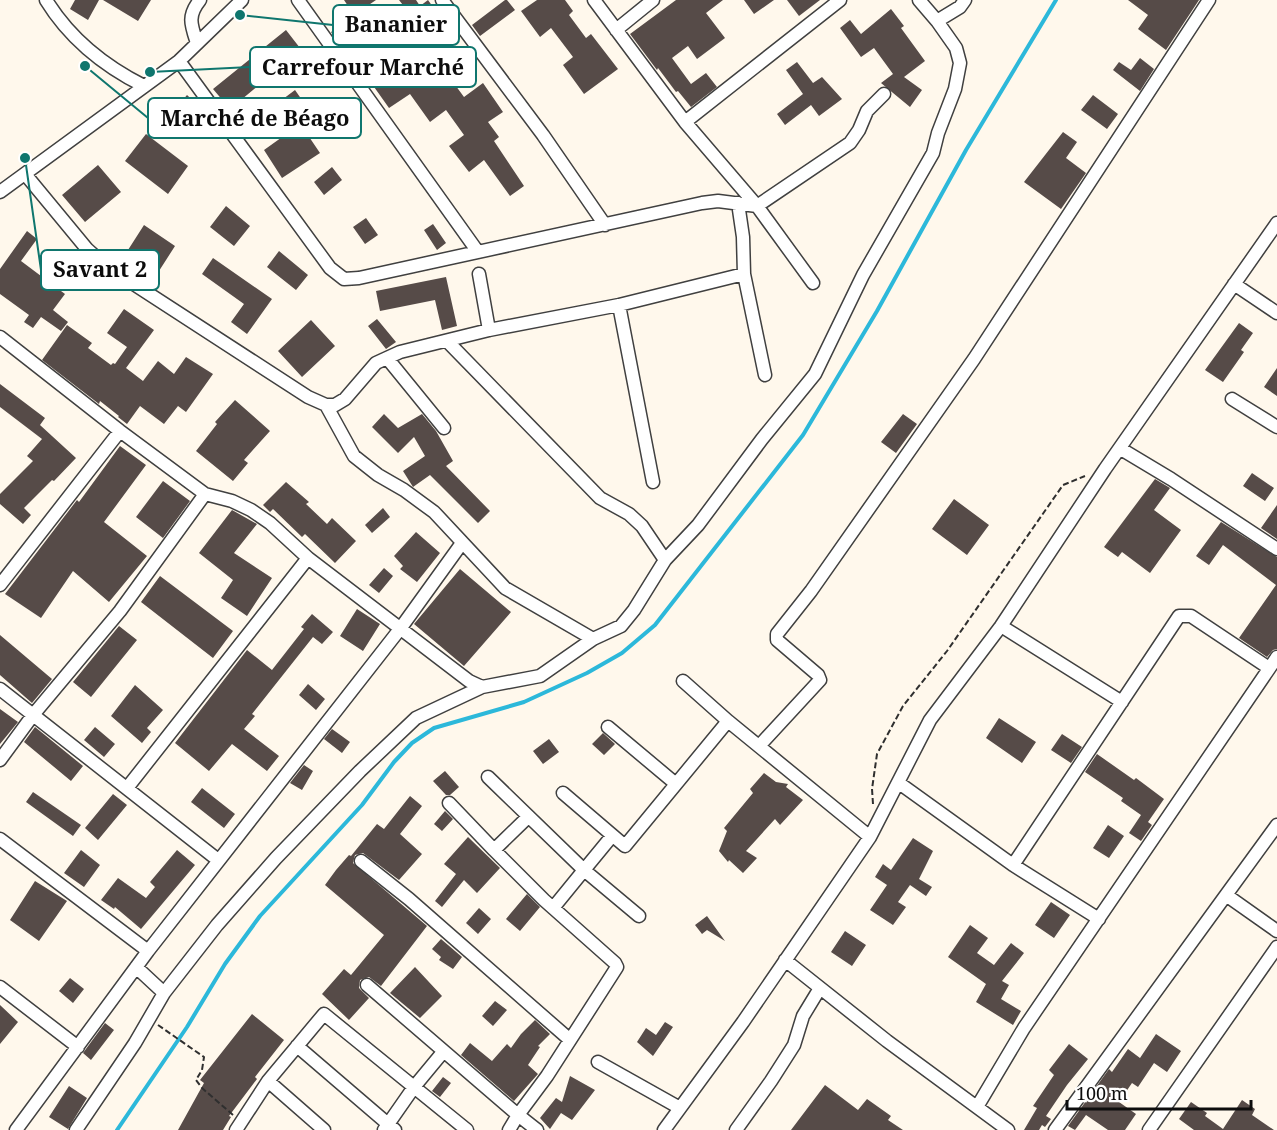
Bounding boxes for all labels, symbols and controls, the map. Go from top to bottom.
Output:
callout: Bananier [333,5,459,45]
text: Bananier [345,8,448,38]
callout: Carrefour Marché [250,47,476,87]
text: Carrefour Marché [262,51,464,81]
callout: Marché de Béago [148,98,361,138]
text: Marché de Béago [160,102,350,132]
callout: Savant 2 [41,250,159,290]
text: Savant 2 [53,253,147,283]
scale bar [1067,1073,1252,1111]
text: 100 m [1076,1081,1128,1105]

